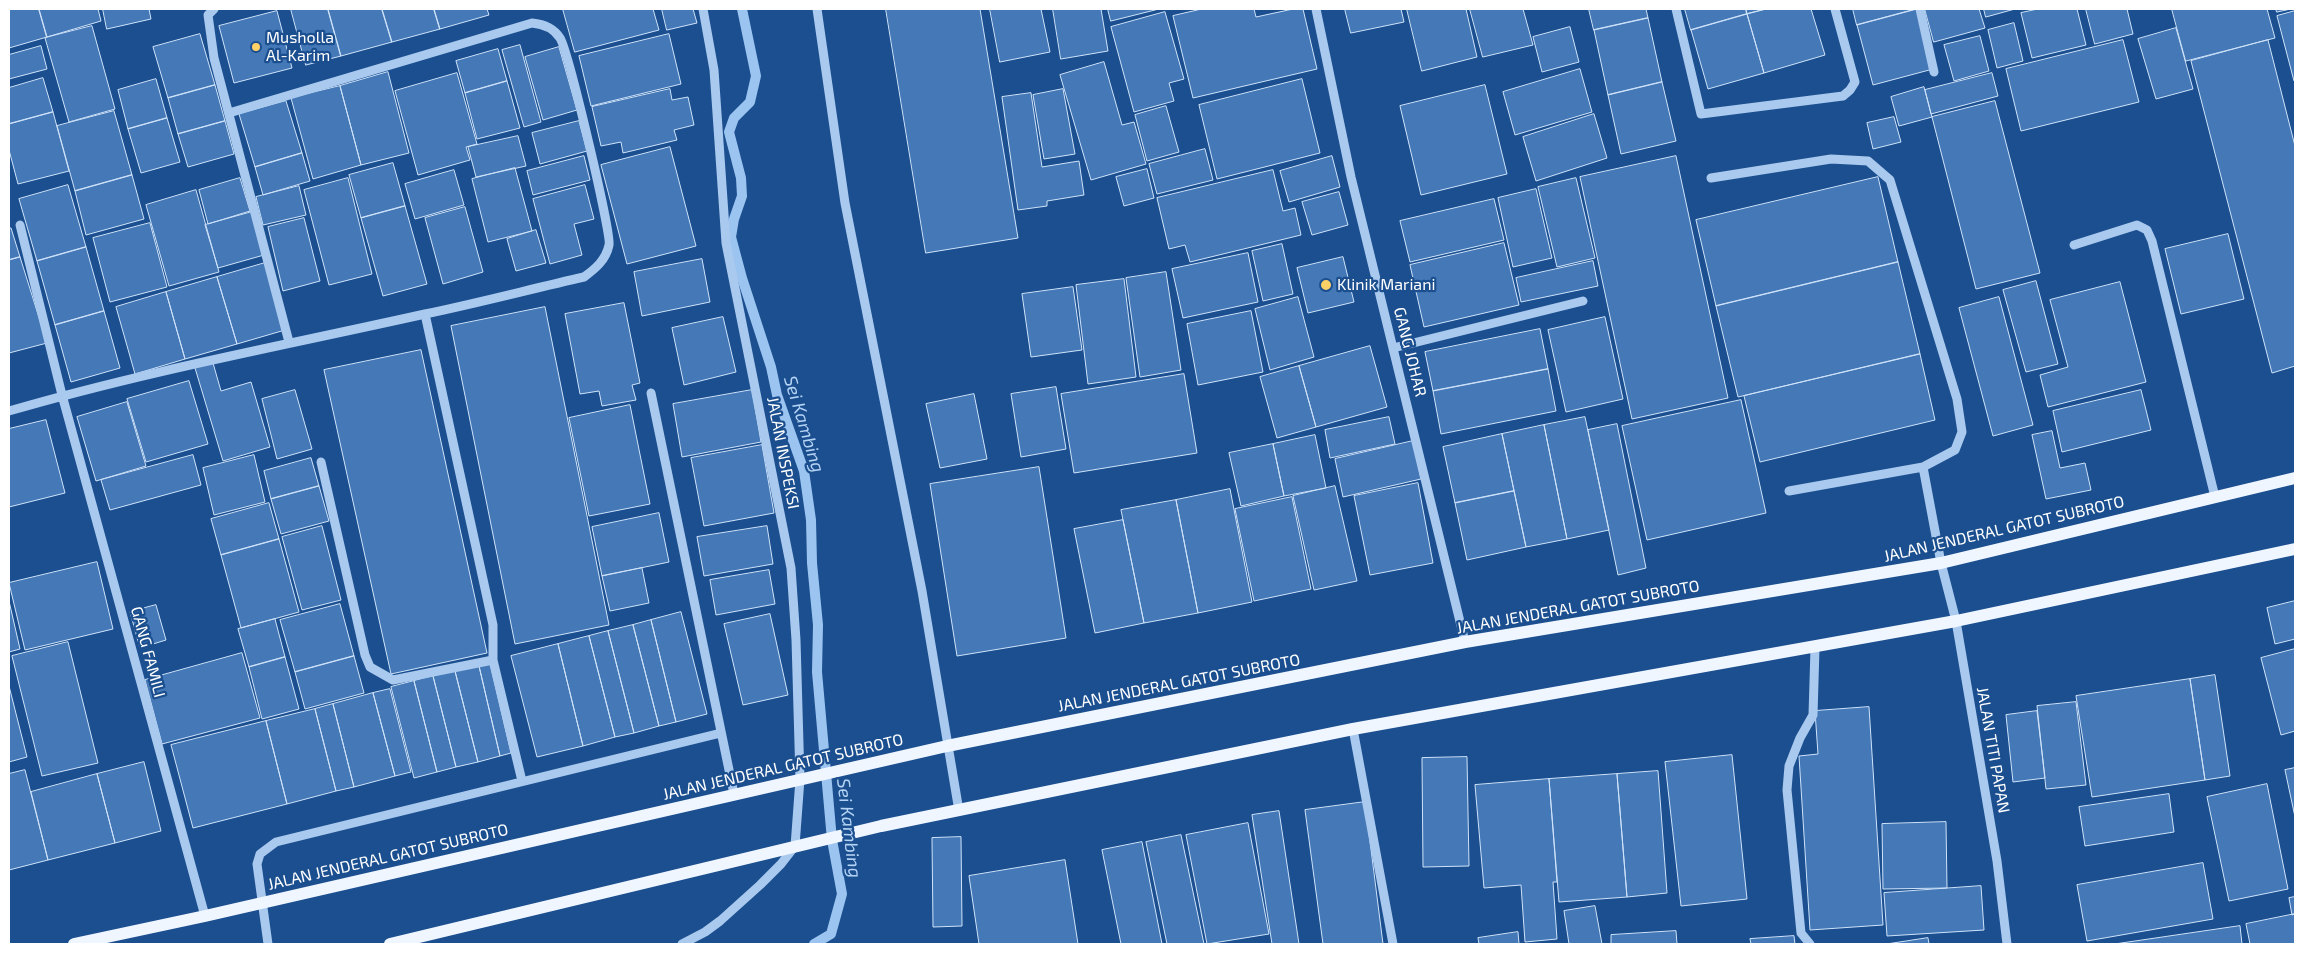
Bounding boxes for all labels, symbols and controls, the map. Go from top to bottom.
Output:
place label: Musholla Al-Karim [266,28,334,66]
marker: Musholla Al-Karim [250,41,262,53]
place label: Klinik Mariani [1337,275,1435,295]
marker: Klinik Mariani [1319,278,1333,292]
street label: GANG JOHAR [1390,305,1430,399]
water label: Sei Kambing [779,373,829,475]
street label: JALAN INSPEKSI [763,395,803,511]
street label: JALAN JENDERAL GATOT SUBROTO [1882,492,2126,566]
street label: JALAN JENDERAL GATOT SUBROTO [1455,576,1701,638]
street label: GANG FAMILI [127,604,169,700]
street label: JALAN JENDERAL GATOT SUBROTO [1056,650,1302,716]
street label: JALAN TITI PAPAN [1972,685,2014,815]
street label: JALAN JENDERAL GATOT SUBROTO [661,730,905,804]
water label: Sei Kambing [832,777,866,879]
street label: JALAN JENDERAL GATOT SUBROTO [266,820,510,894]

